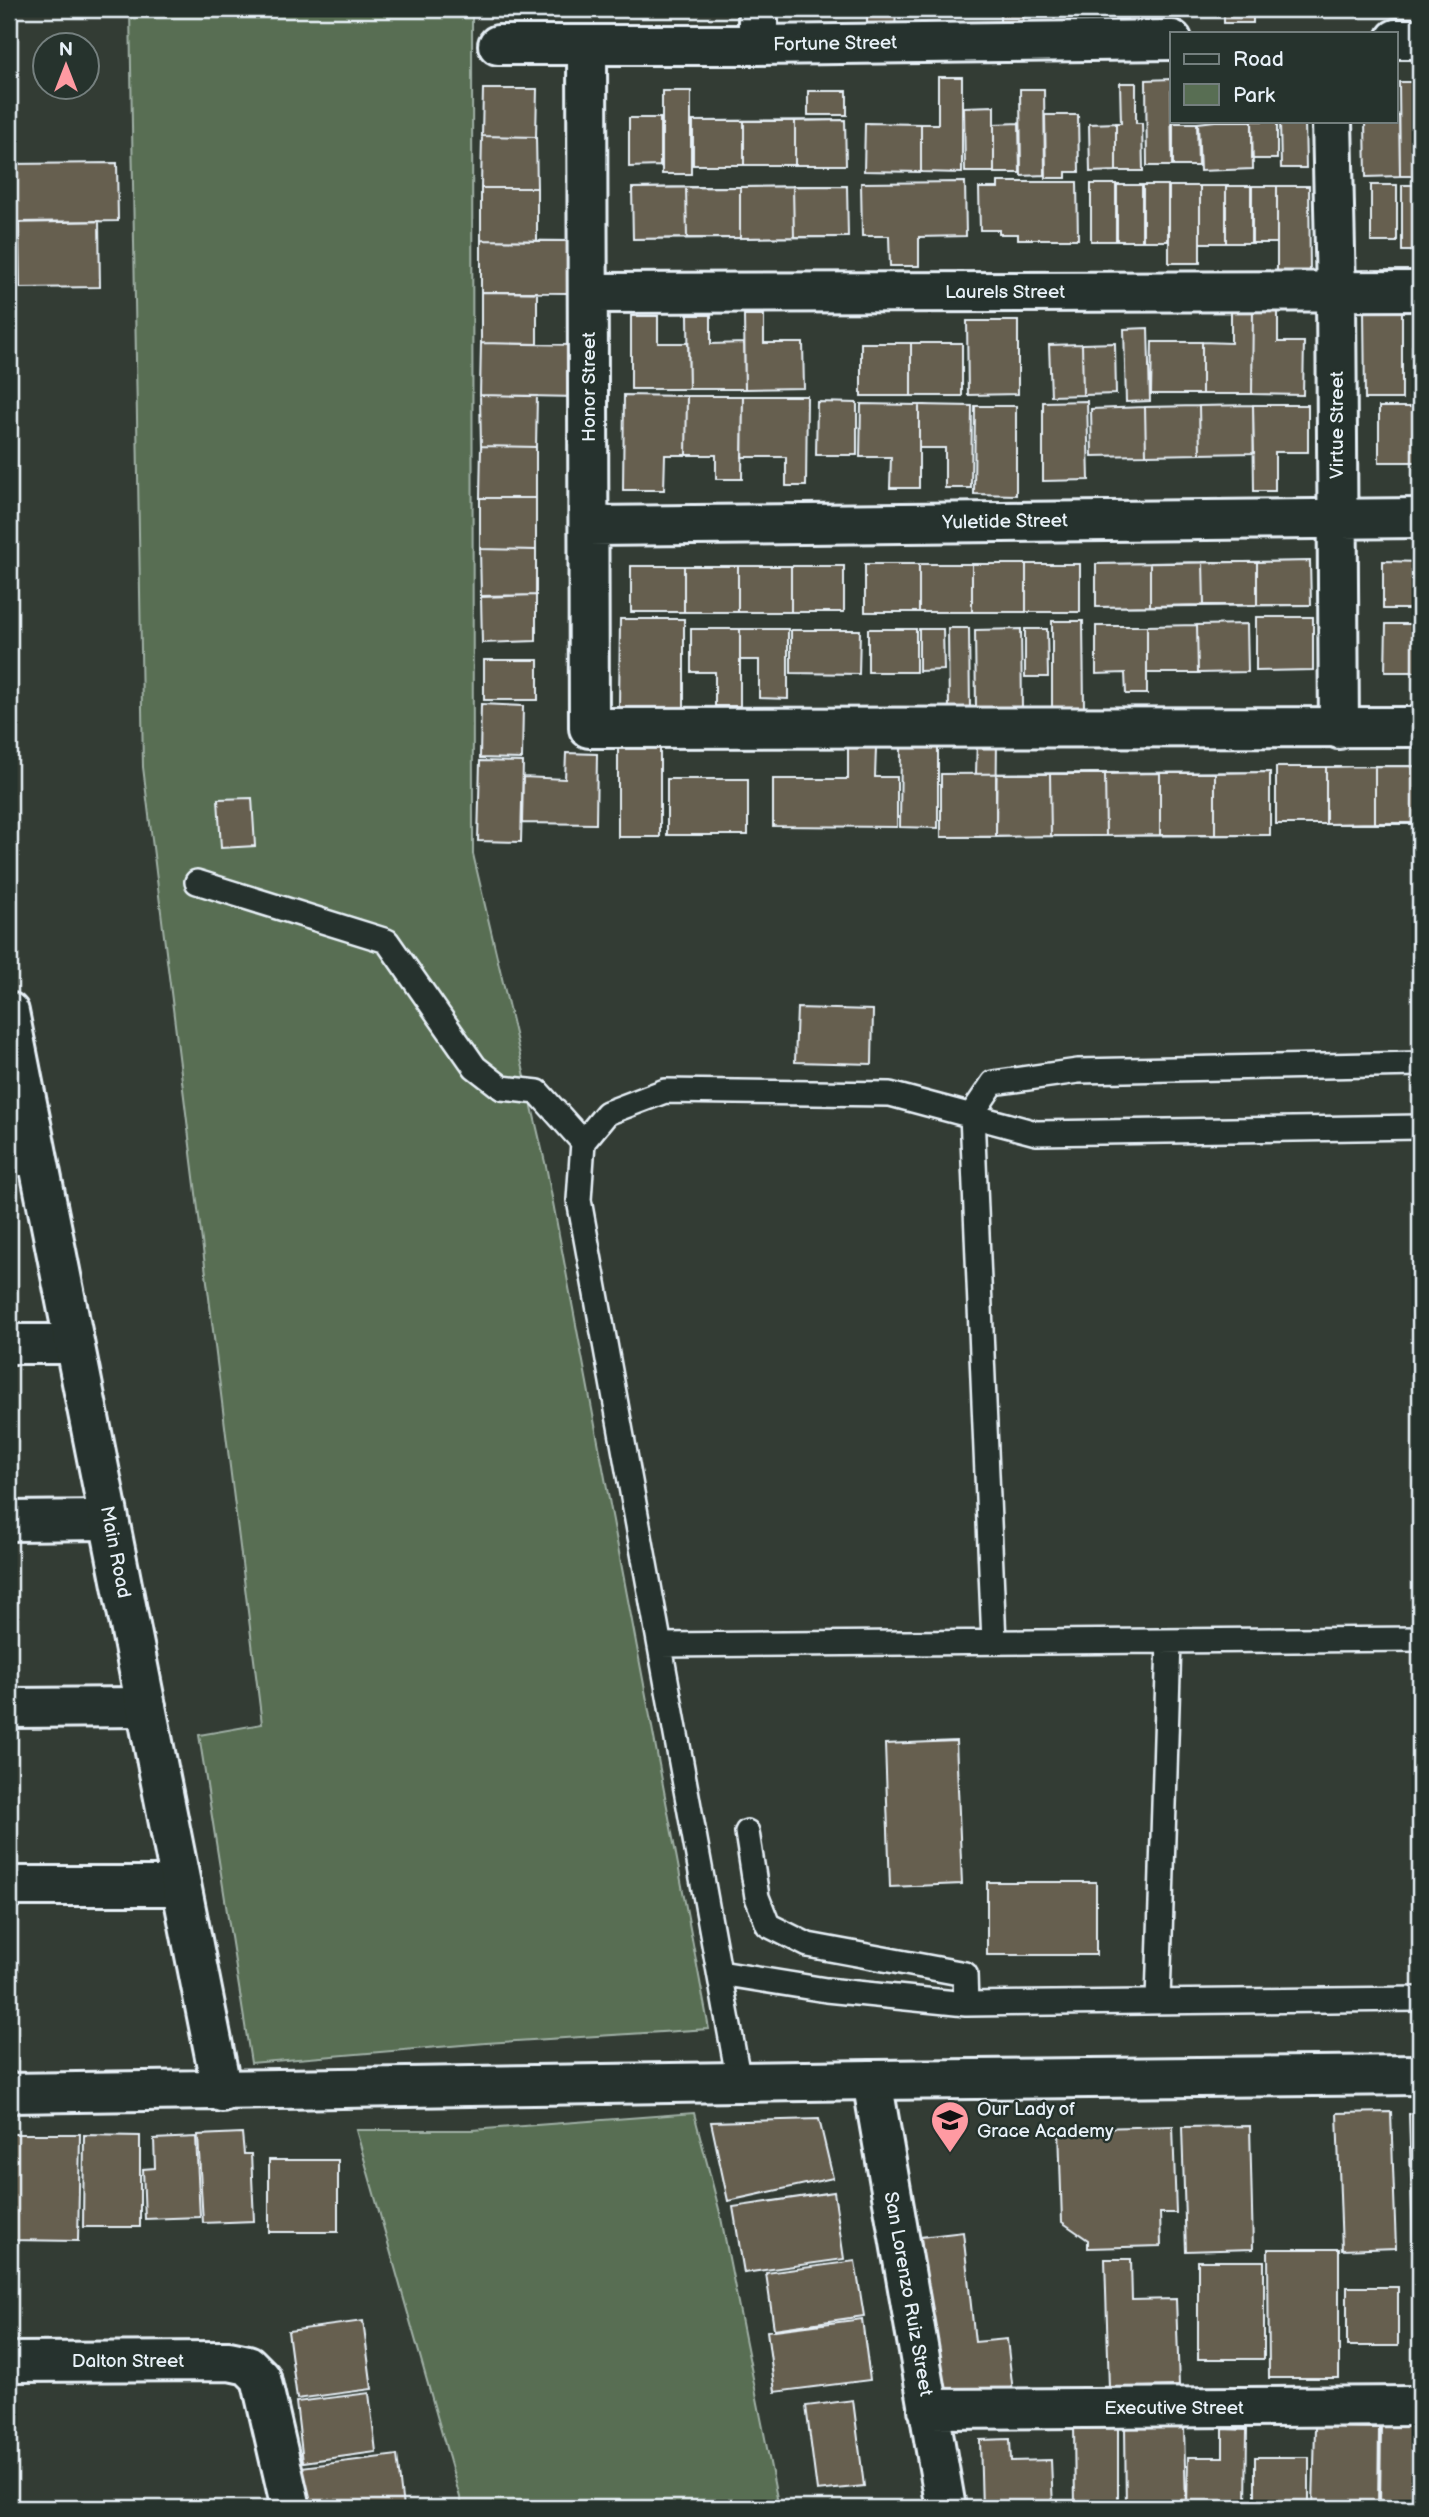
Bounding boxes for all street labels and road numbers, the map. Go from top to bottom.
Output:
street label: Fortune Street [773,31,897,57]
street label: Laurels Street [945,281,1065,304]
street label: Honor Street [578,332,601,442]
street label: Virtue Street [1326,371,1349,479]
street label: Yuletide Street [941,509,1068,535]
street label: Main Road [95,1504,135,1600]
street label: San Lorenzo Ruiz Street [879,2190,937,2398]
street label: Dalton Street [72,2350,184,2373]
street label: Executive Street [1104,2397,1244,2420]

